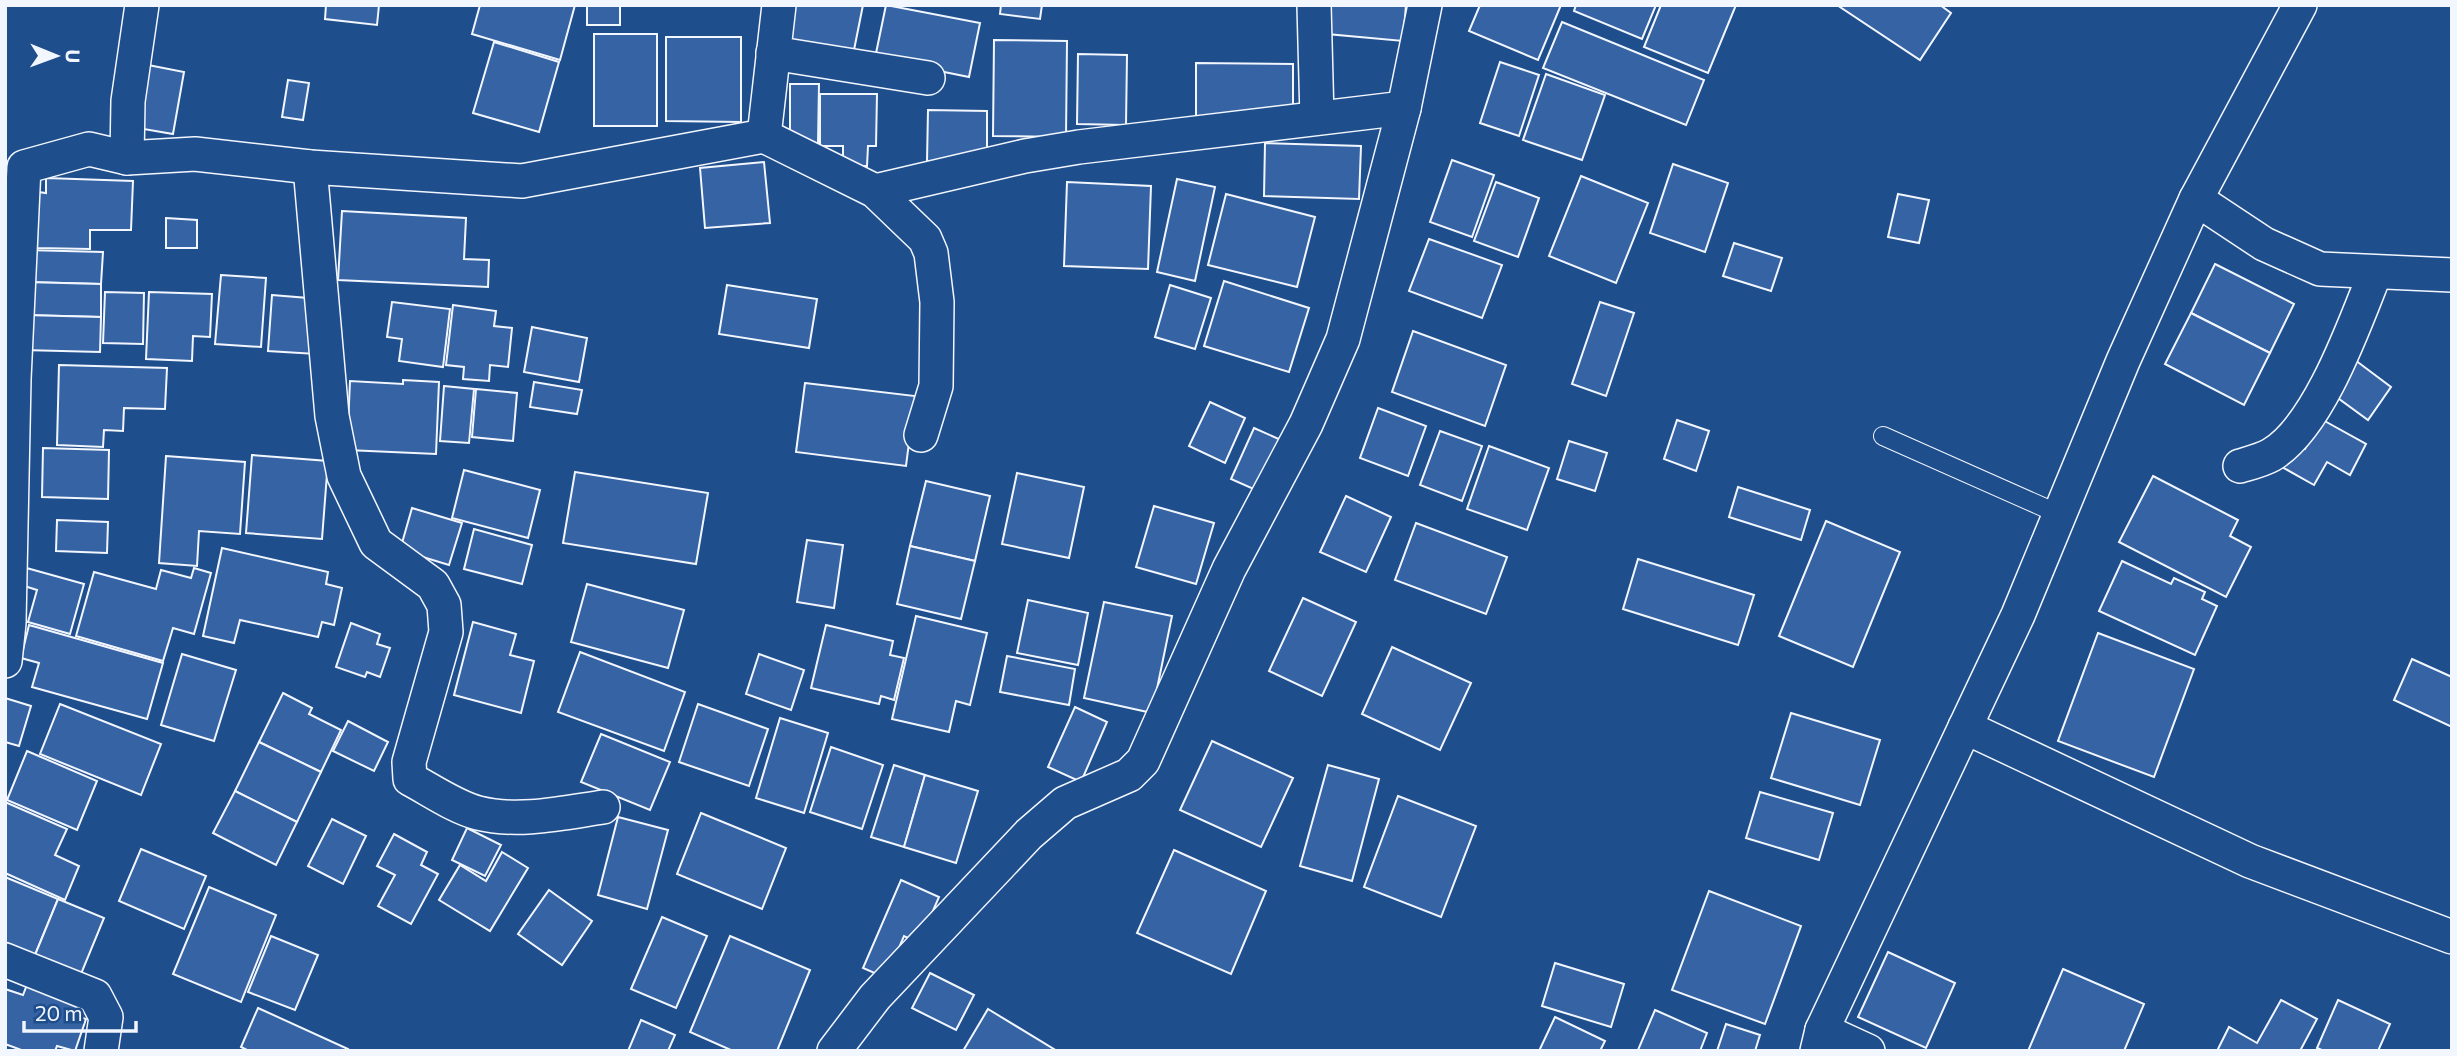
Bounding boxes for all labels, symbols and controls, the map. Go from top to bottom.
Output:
north arrow [21,21,91,91]
text: U [62,49,85,63]
scale bar [24,990,136,1034]
text: 20 m [35,1000,83,1025]

